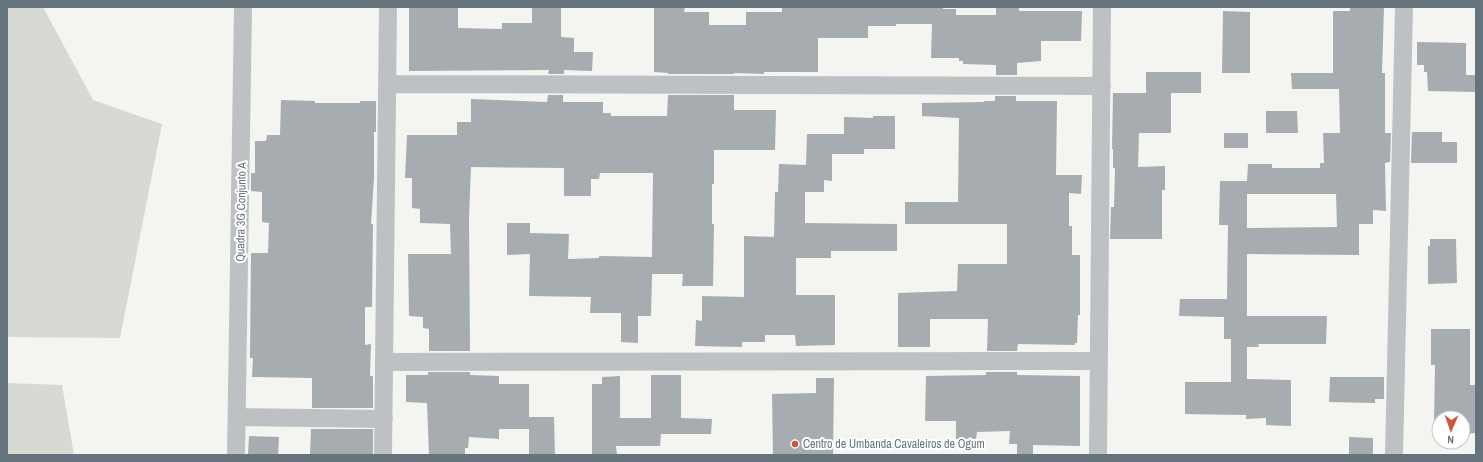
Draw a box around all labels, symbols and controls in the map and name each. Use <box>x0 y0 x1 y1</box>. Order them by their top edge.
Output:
street label: Quadra 3G Conjunto A <box>232 162 250 262</box>
north arrow <box>1431 410 1471 450</box>
text: N <box>1447 433 1454 447</box>
place label: Centro de Umbanda Cavaleiros de Ogum <box>803 436 985 452</box>
marker: Centro de Umbanda Cavaleiros de Ogum <box>790 439 800 449</box>

